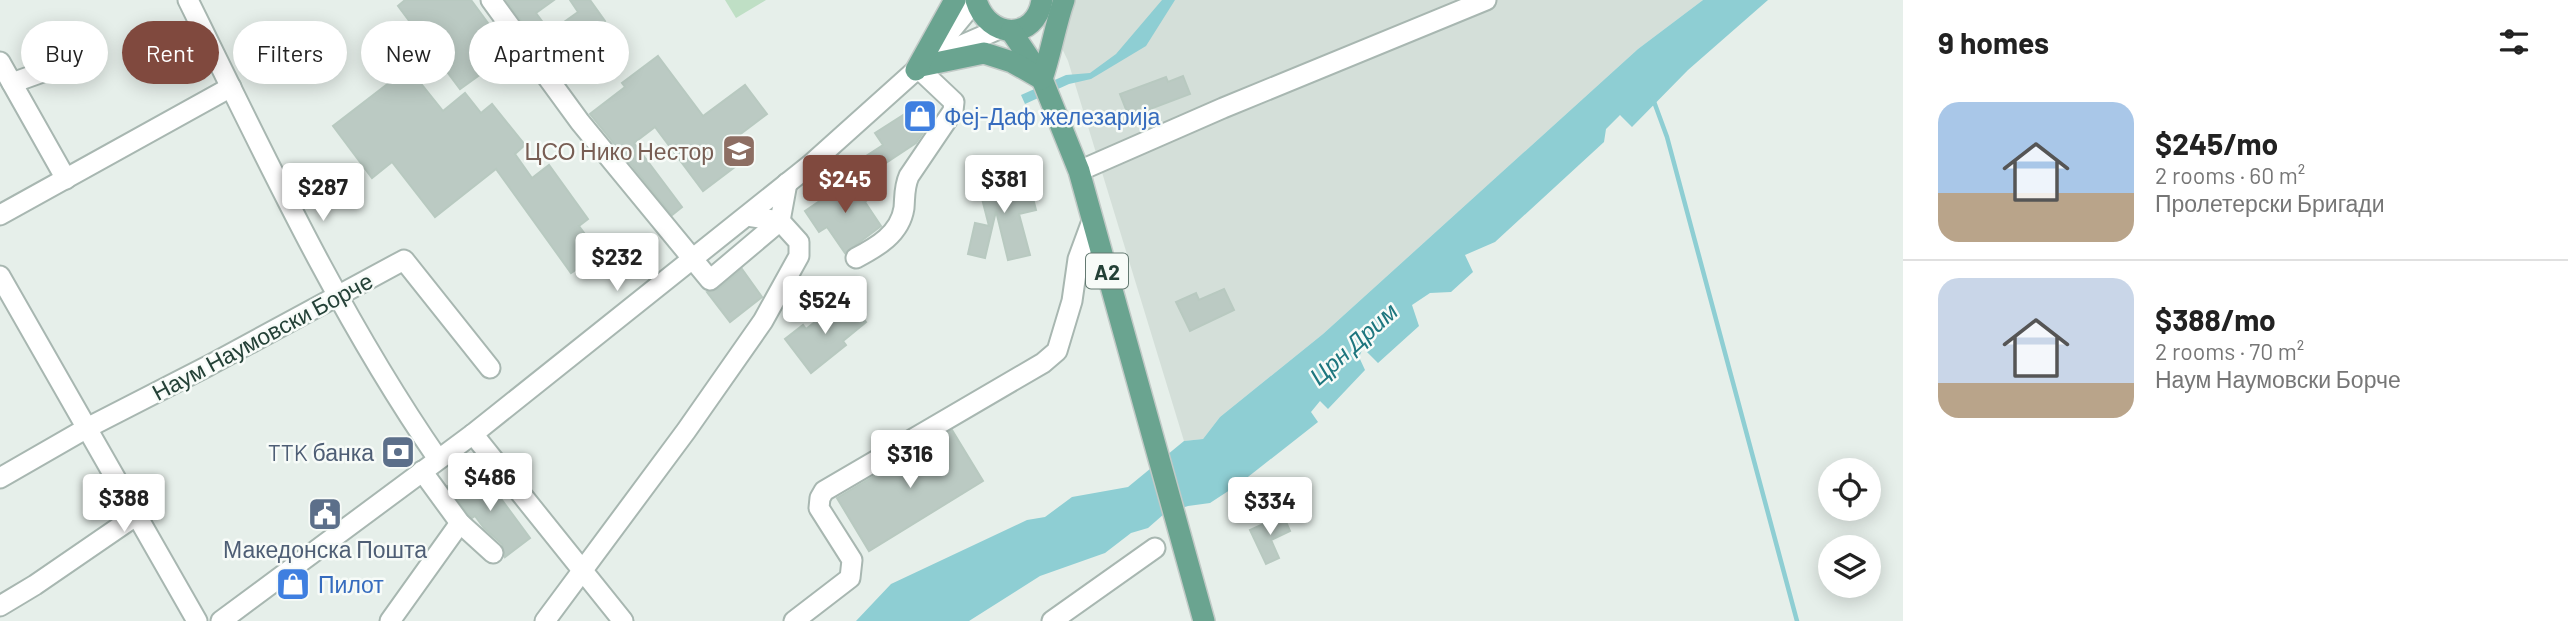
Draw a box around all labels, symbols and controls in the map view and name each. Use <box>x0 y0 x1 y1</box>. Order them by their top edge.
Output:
chip: Buy <box>21 21 108 84</box>
chip: Rent <box>122 21 219 84</box>
chip: Filters <box>233 21 347 84</box>
chip: New <box>361 21 455 84</box>
chip: Apartment <box>469 21 629 84</box>
icon: filters <box>2495 23 2533 61</box>
text: 9 homes <box>1938 24 2049 60</box>
shop icon: Феј-Даф железарија <box>901 97 939 135</box>
place label: Феј-Даф железарија <box>944 102 1161 130</box>
text: $245/mo <box>2155 125 2278 161</box>
icon: home <box>1994 130 2078 214</box>
school or university icon: ЦСО Нико Нестор <box>720 132 758 170</box>
place label: ЦСО Нико Нестор <box>524 137 714 165</box>
pin: $245 <box>804 156 886 215</box>
pin: $381 <box>963 156 1045 215</box>
text: 2 rooms · 60 m² <box>2155 161 2305 189</box>
pin: $287 <box>282 164 364 223</box>
text: $245 <box>819 164 871 192</box>
text: $381 <box>981 164 1027 192</box>
text: $287 <box>298 172 348 200</box>
text: Пролетерски Бригади <box>2155 189 2385 217</box>
pin: $232 <box>576 233 658 293</box>
text: $232 <box>591 242 643 270</box>
road number: A2 <box>1086 254 1128 288</box>
street label: Наум Наумовски Борче <box>147 266 377 406</box>
pin: $524 <box>784 276 866 336</box>
text: $524 <box>799 285 851 313</box>
water label: Црн Дрим <box>1303 296 1403 390</box>
text: $388/mo <box>2155 301 2276 337</box>
icon: home <box>1994 306 2078 390</box>
text: 2 rooms · 70 m² <box>2155 337 2304 365</box>
text: Наум Наумовски Борче <box>2155 365 2401 393</box>
pin: $316 <box>869 430 951 490</box>
bank icon: TTK банка <box>379 433 417 471</box>
place label: TTK банка <box>268 438 374 466</box>
text: $316 <box>887 439 933 467</box>
pin: $486 <box>449 454 531 513</box>
map controls <box>1818 458 1881 598</box>
button: locate <box>1818 458 1881 521</box>
text: $486 <box>464 462 516 490</box>
pin: $388 <box>83 475 165 534</box>
pin: $334 <box>1229 477 1311 537</box>
text: $388 <box>99 483 149 511</box>
text: $334 <box>1244 486 1296 514</box>
public building icon: Македонска Пошта <box>306 495 344 533</box>
place label: Македонска Пошта <box>223 535 427 563</box>
button: layers <box>1818 535 1881 598</box>
shop icon: Пилот <box>274 565 312 603</box>
place label: Пилот <box>318 570 384 598</box>

